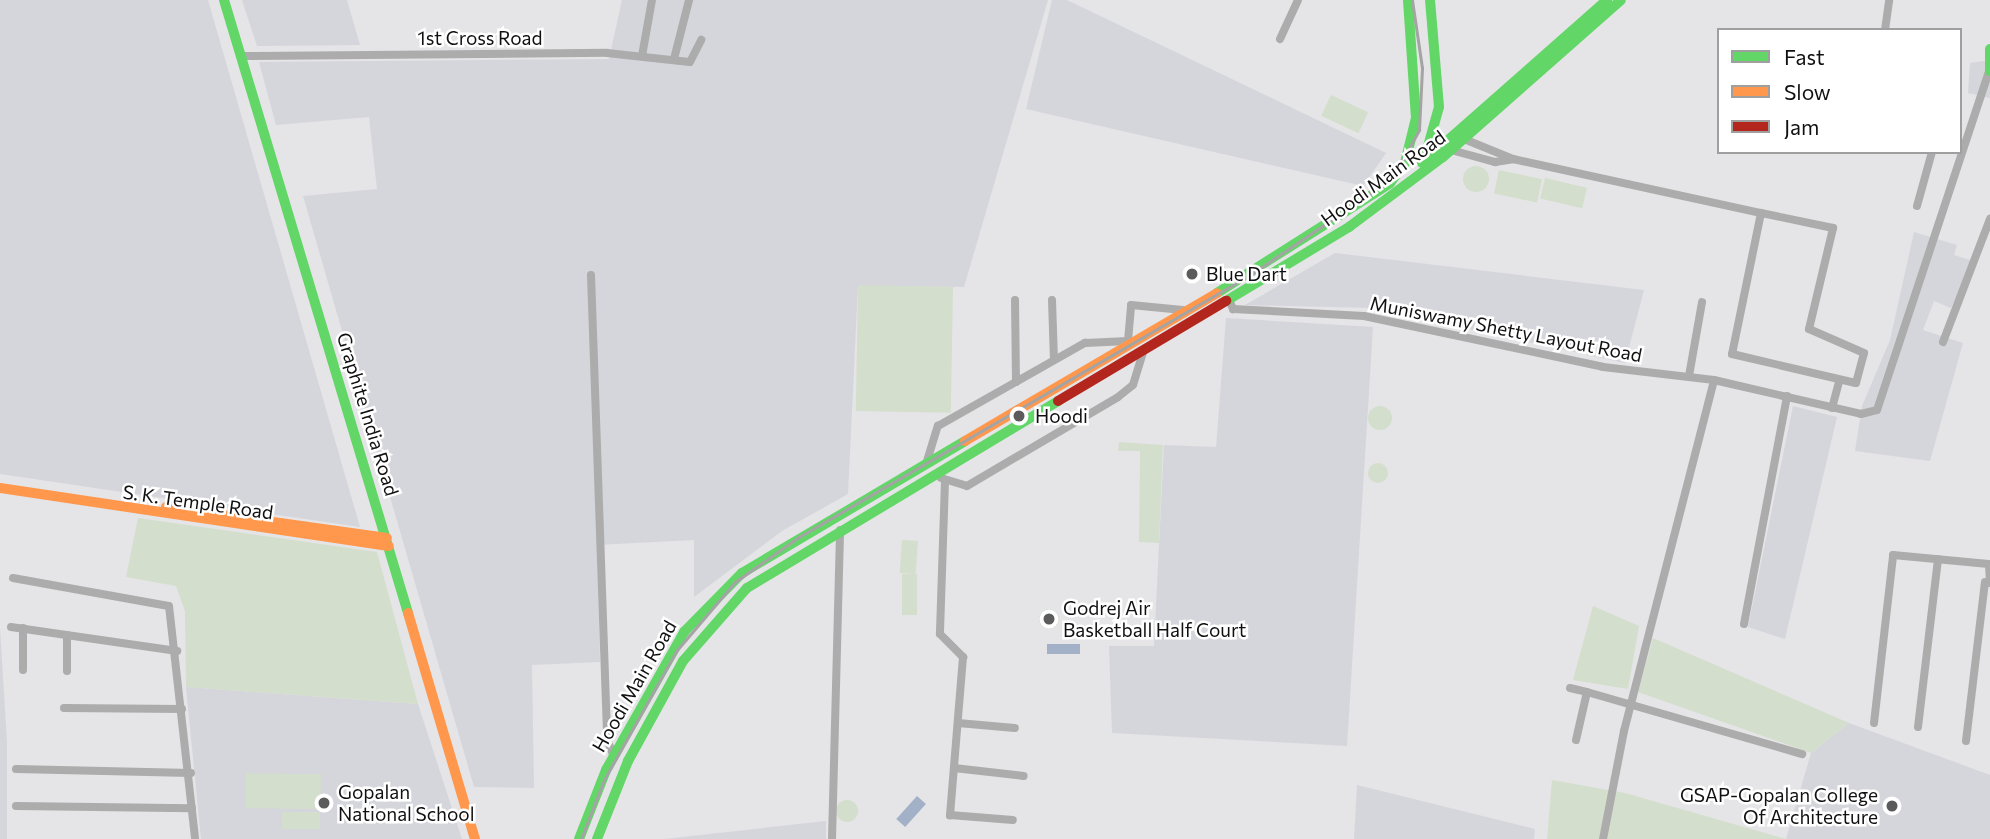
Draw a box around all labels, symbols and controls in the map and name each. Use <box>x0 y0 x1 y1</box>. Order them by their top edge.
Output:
street label: 1st Cross Road <box>418 27 542 49</box>
legend <box>1717 28 1962 154</box>
text: Fast <box>1784 44 1825 69</box>
text: Slow <box>1784 79 1831 104</box>
text: Jam <box>1784 114 1819 139</box>
street label: Hoodi Main Road <box>1316 125 1450 231</box>
place label: Blue Dart <box>1206 263 1287 285</box>
marker: Blue Dart <box>1184 266 1200 282</box>
street label: Muniswamy Shetty Layout Road <box>1368 291 1644 367</box>
street label: Graphite India Road <box>332 330 404 498</box>
place label: Hoodi <box>1035 405 1088 427</box>
marker: Hoodi <box>1009 406 1029 426</box>
street label: S. K. Temple Road <box>121 480 275 524</box>
place label: Godrej Air Basketball Half Court <box>1063 597 1246 641</box>
marker: Godrej Air Basketball Half Court <box>1041 611 1057 627</box>
street label: Hoodi Main Road <box>587 616 681 756</box>
place label: Gopalan National School <box>338 781 475 825</box>
place label: GSAP-Gopalan College Of Architecture <box>1680 784 1878 828</box>
marker: Gopalan National School <box>316 795 332 811</box>
marker: GSAP-Gopalan College Of Architecture <box>1884 798 1900 814</box>

